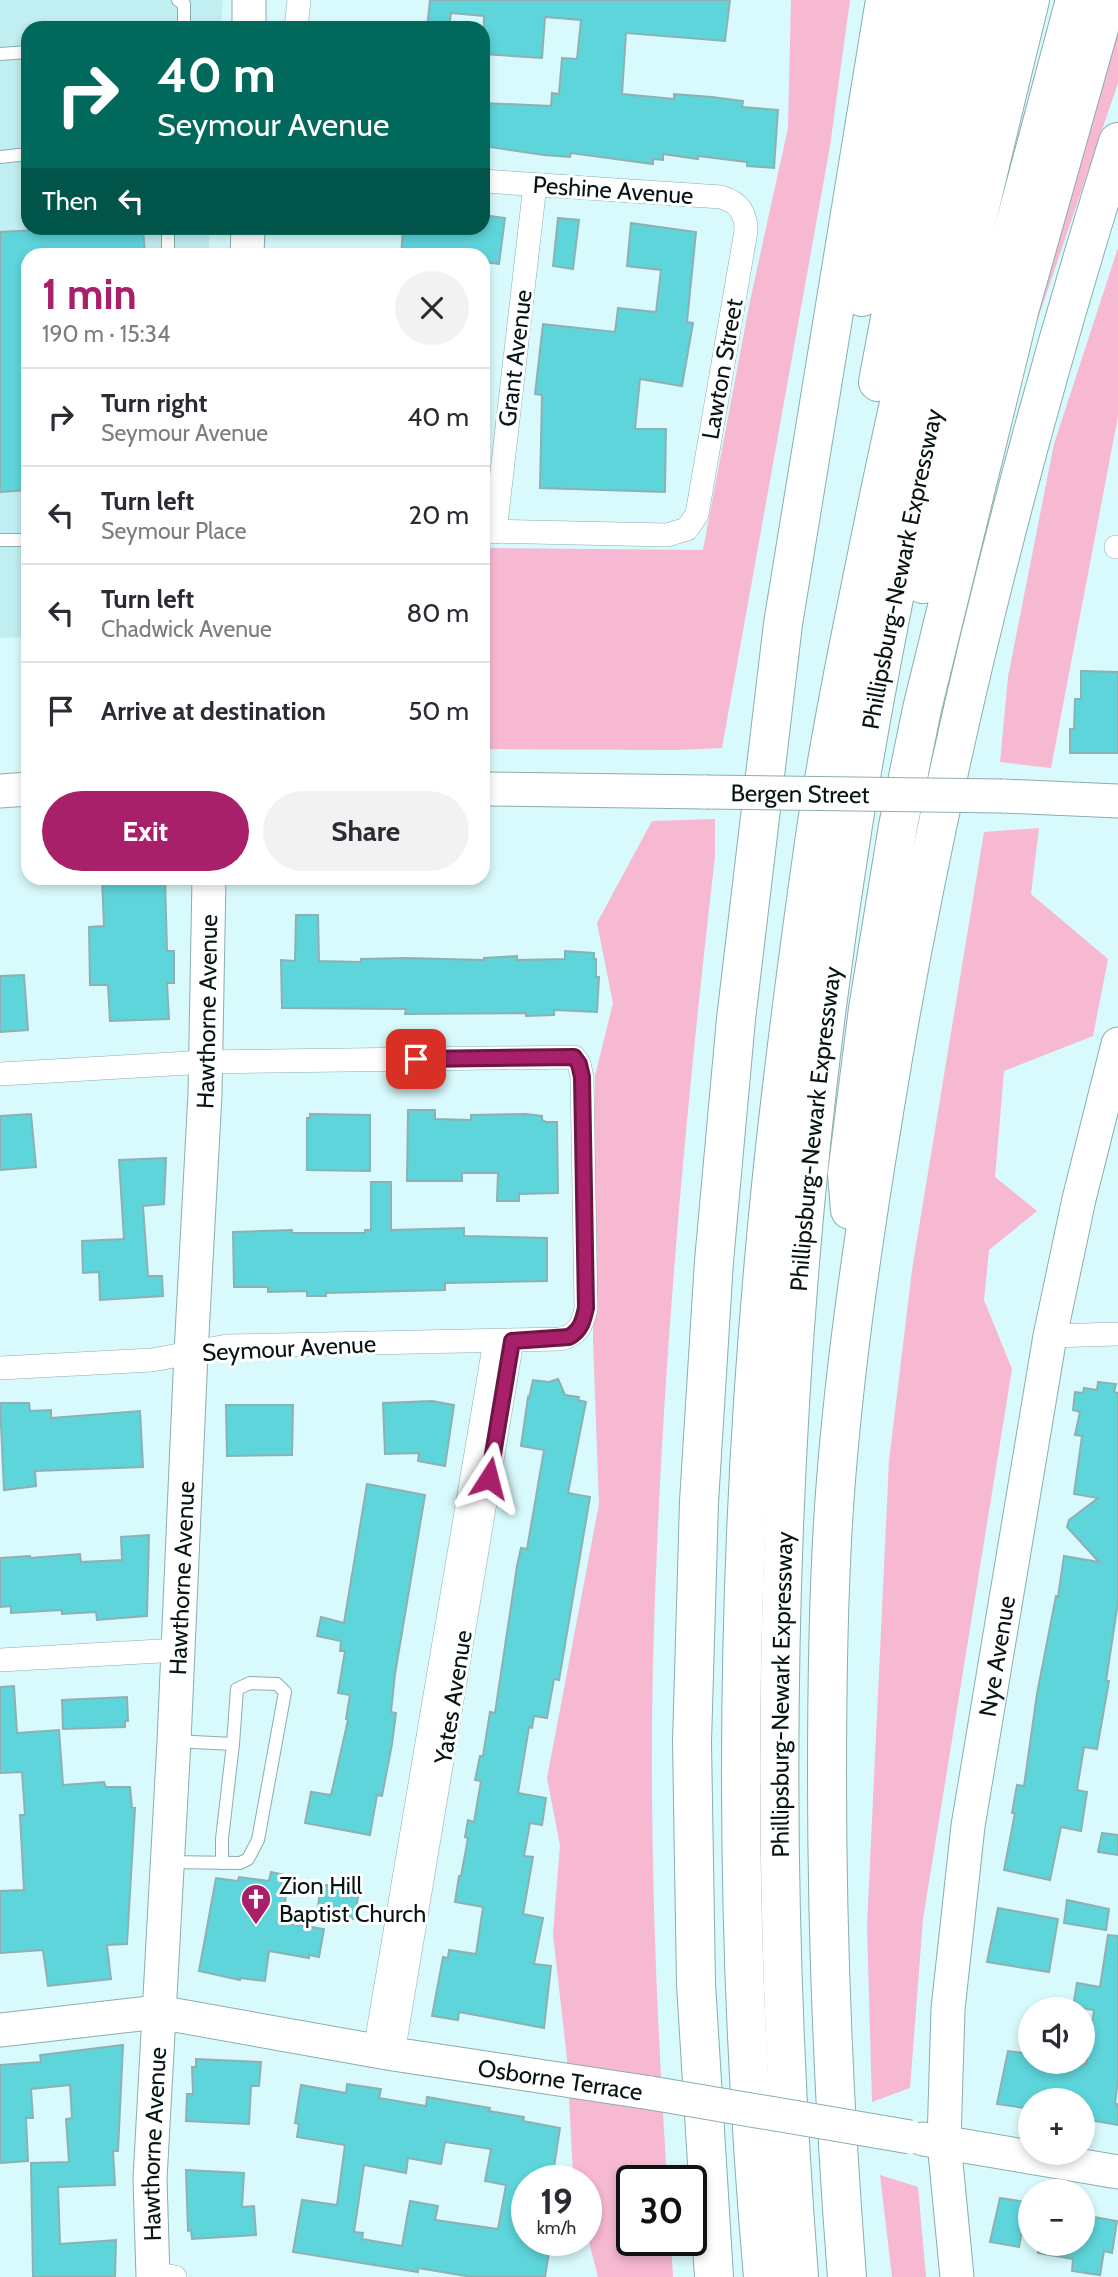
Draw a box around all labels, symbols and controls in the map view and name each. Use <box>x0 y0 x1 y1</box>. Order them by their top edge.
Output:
text: 40 m <box>157 45 276 104</box>
icon: right <box>42 49 133 140</box>
text: Seymour Avenue <box>157 105 389 144</box>
street label: Peshine Avenue <box>532 170 694 210</box>
icon: left <box>112 182 150 220</box>
text: Then <box>42 185 98 217</box>
text: 1 min <box>42 268 137 320</box>
button: close <box>395 271 469 345</box>
street label: Grant Avenue <box>492 288 538 428</box>
street label: Lawton Street <box>695 296 749 442</box>
text: 190 m · 15:34 <box>42 320 170 348</box>
text: Turn right <box>101 387 207 419</box>
icon: right <box>42 398 80 436</box>
text: 40 m <box>407 401 469 433</box>
street label: Phillipsburg-Newark Expressway <box>855 406 948 732</box>
text: Seymour Avenue <box>101 419 268 447</box>
text: Turn left <box>101 485 194 517</box>
icon: left <box>42 496 80 534</box>
text: 20 m <box>409 499 469 531</box>
text: Seymour Place <box>101 517 247 545</box>
text: Turn left <box>101 583 194 615</box>
icon: left <box>42 594 80 632</box>
text: 80 m <box>406 597 469 629</box>
text: Chadwick Avenue <box>101 615 272 643</box>
icon: arrive <box>42 692 80 730</box>
text: Arrive at destination <box>101 695 326 727</box>
text: 50 m <box>408 695 469 727</box>
street label: Bergen Street <box>730 778 870 809</box>
button: Exit <box>42 791 249 871</box>
button: Share <box>263 791 469 871</box>
street label: Hawthorne Avenue <box>190 914 223 1109</box>
street label: Phillipsburg-Newark Expressway <box>783 965 846 1292</box>
pin <box>386 1029 446 1089</box>
icon: arrive <box>397 1040 435 1078</box>
street label: Seymour Avenue <box>201 1329 377 1367</box>
position arrow <box>452 1441 526 1515</box>
street label: Hawthorne Avenue <box>162 1480 200 1676</box>
street label: Phillipsburg-Newark Expressway <box>765 1531 798 1858</box>
street label: Nye Avenue <box>972 1593 1021 1719</box>
street label: Yates Avenue <box>428 1628 478 1767</box>
place label: Zion Hill Baptist Church <box>279 1871 426 1928</box>
church icon: Zion Hill Baptist Church <box>239 1882 273 1926</box>
map controls <box>1018 1997 1095 2256</box>
button: sound <box>1018 1997 1095 2074</box>
street label: Hawthorne Avenue <box>135 2046 172 2242</box>
street label: Osborne Terrace <box>476 2053 645 2106</box>
button: + <box>1018 2088 1095 2165</box>
speed limit sign: 30 <box>616 2165 707 2256</box>
button: − <box>1018 2179 1095 2256</box>
text: 19 <box>540 2180 573 2223</box>
text: km/h <box>537 2217 576 2239</box>

